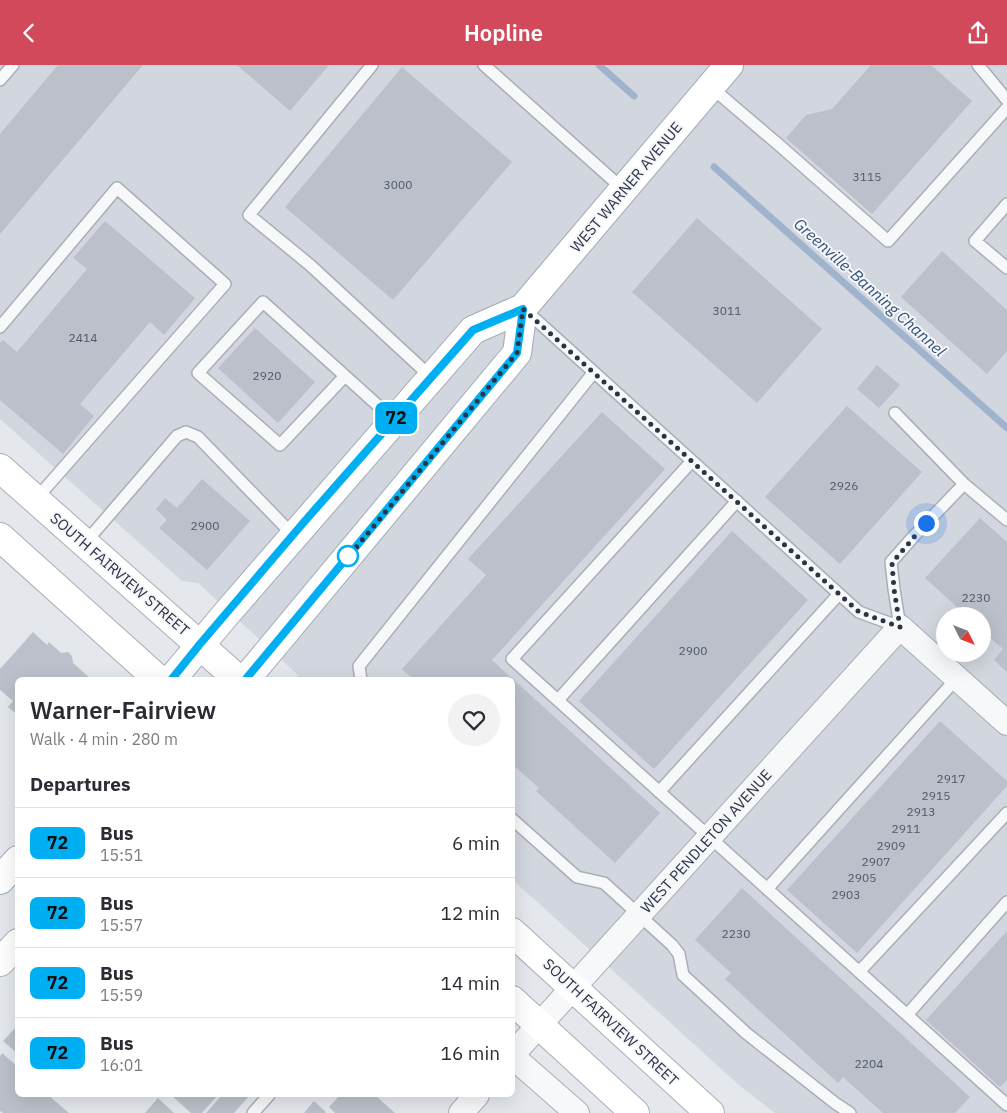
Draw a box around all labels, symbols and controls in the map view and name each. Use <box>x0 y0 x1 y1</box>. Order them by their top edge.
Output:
text: Hopline <box>464 18 543 47</box>
icon: back <box>15 19 43 47</box>
icon: share <box>964 19 992 47</box>
street label: WEST WARNER AVENUE <box>566 118 686 256</box>
house number: 3115 <box>853 169 881 184</box>
house number: 3000 <box>384 177 412 192</box>
water label: Greenville-Banning Channel <box>790 214 951 361</box>
house number: 3011 <box>713 303 741 318</box>
house number: 2414 <box>69 330 97 345</box>
house number: 2920 <box>253 368 281 383</box>
line badge: 72 <box>374 402 418 434</box>
text: 72 <box>385 406 407 429</box>
house number: 2926 <box>830 478 858 493</box>
street label: SOUTH FAIRVIEW STREET <box>46 508 194 640</box>
your location <box>914 511 939 536</box>
house number: 2900 <box>191 518 219 533</box>
unlabelled marker <box>337 545 359 567</box>
house number: 2230 <box>962 590 990 605</box>
north arrow <box>936 607 991 663</box>
map controls <box>936 607 991 662</box>
house number: 2900 <box>679 643 707 658</box>
text: Warner-Fairview <box>30 694 216 726</box>
button: heart <box>448 694 500 746</box>
text: Walk · 4 min · 280 m <box>30 729 178 749</box>
street label: WEST PENDLETON AVENUE <box>636 765 776 917</box>
house number: 2917 <box>937 771 965 786</box>
text: Departures <box>30 772 130 796</box>
house number: 2915 <box>922 788 950 803</box>
house number: 2913 <box>907 804 935 819</box>
text: Bus <box>100 821 134 845</box>
house number: 2911 <box>892 821 920 836</box>
text: 72 <box>47 831 68 854</box>
text: 6 min <box>452 831 500 855</box>
house number: 2909 <box>877 838 905 853</box>
text: 15:51 <box>100 845 143 865</box>
house number: 2907 <box>862 854 890 869</box>
house number: 2905 <box>848 870 876 885</box>
house number: 2903 <box>832 887 860 902</box>
text: Bus <box>100 891 134 915</box>
text: 72 <box>47 901 68 924</box>
text: 12 min <box>441 901 500 925</box>
text: 15:57 <box>100 915 143 935</box>
house number: 2230 <box>722 926 750 941</box>
street label: SOUTH FAIRVIEW STREET <box>539 954 683 1090</box>
text: Bus <box>100 961 134 985</box>
text: 72 <box>47 971 68 994</box>
text: 14 min <box>441 971 500 995</box>
text: 15:59 <box>100 985 143 1005</box>
text: Bus <box>100 1031 134 1055</box>
text: 72 <box>47 1041 68 1064</box>
text: 16 min <box>441 1041 500 1065</box>
text: 16:01 <box>100 1055 143 1075</box>
house number: 2204 <box>855 1056 883 1071</box>

